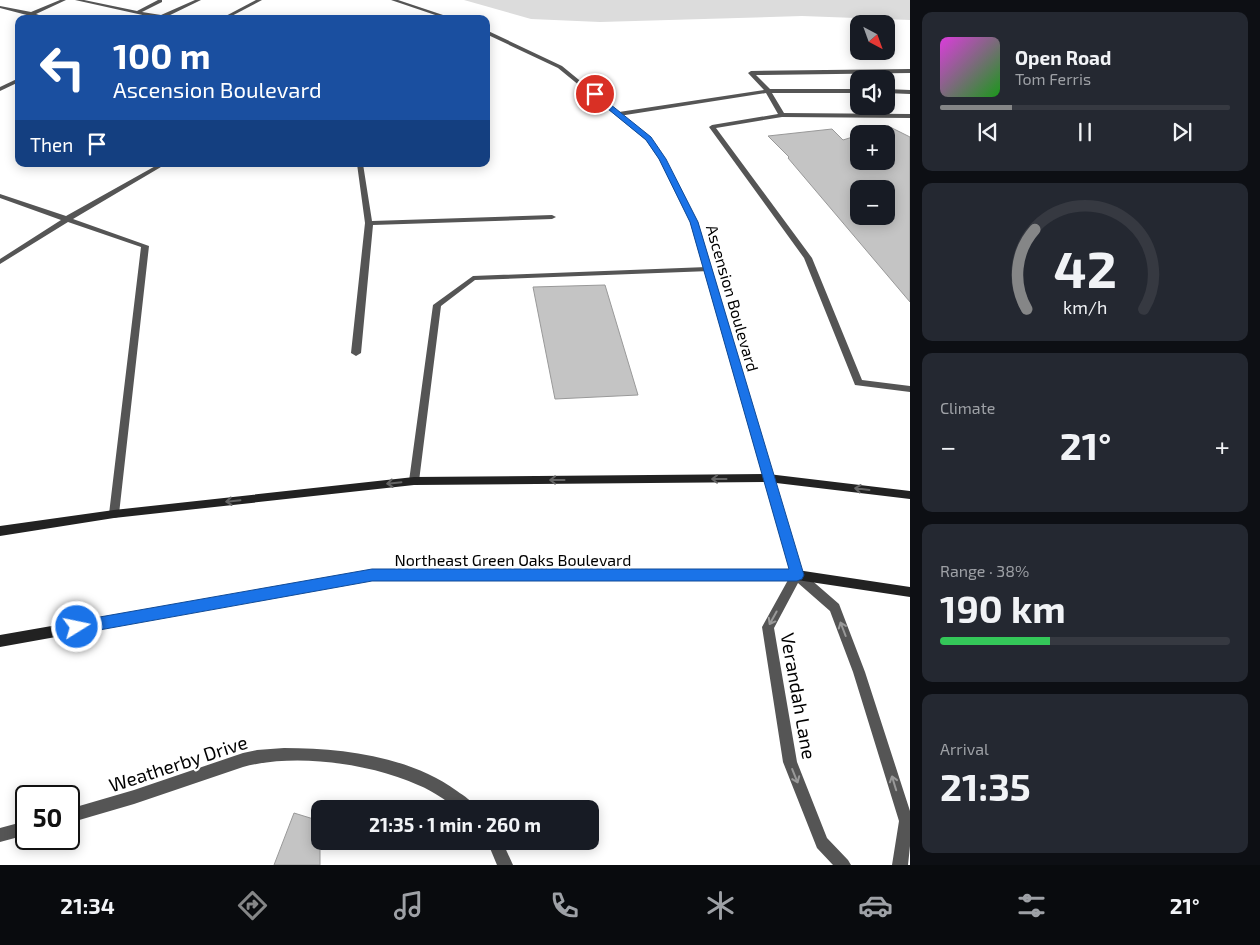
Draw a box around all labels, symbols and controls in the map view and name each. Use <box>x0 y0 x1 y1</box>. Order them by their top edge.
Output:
north arrow <box>850 15 895 60</box>
map controls <box>850 15 895 225</box>
text: 100 m <box>113 34 211 76</box>
icon: left <box>30 35 95 100</box>
text: Open Road <box>1015 46 1111 69</box>
text: Tom Ferris <box>1015 69 1091 88</box>
button: sound <box>850 70 895 115</box>
pin <box>574 73 616 115</box>
text: Ascension Boulevard <box>113 76 322 102</box>
icon: arrive <box>581 80 609 108</box>
icon: previous <box>974 118 1002 146</box>
icon: pause <box>1071 118 1099 146</box>
icon: next <box>1168 118 1196 146</box>
button: + <box>850 125 895 170</box>
icon: arrive <box>83 130 111 158</box>
text: Then <box>30 133 73 156</box>
button: − <box>850 180 895 225</box>
street label: Ascension Boulevard <box>703 222 763 374</box>
text: 42 <box>1053 236 1117 298</box>
text: km/h <box>1063 296 1107 318</box>
text: Climate <box>940 398 995 417</box>
text: 21° <box>1060 422 1111 468</box>
text: − <box>940 429 956 463</box>
text: + <box>1215 429 1230 463</box>
one-way arrow <box>712 474 728 483</box>
one-way arrow <box>549 475 566 485</box>
one-way arrow <box>387 478 403 488</box>
one-way arrow <box>854 484 870 494</box>
one-way arrow <box>225 496 241 506</box>
street label: Northeast Green Oaks Boulevard <box>395 550 632 569</box>
text: Range · 38% <box>940 561 1029 580</box>
text: 190 km <box>940 585 1066 631</box>
position arrow <box>50 600 102 652</box>
one-way arrow <box>768 610 778 624</box>
one-way arrow <box>838 622 847 637</box>
street label: Verandah Lane <box>777 631 821 761</box>
street label: Weatherby Drive <box>106 730 250 796</box>
text: Arrival <box>940 739 989 758</box>
text: 21:35 <box>940 763 1031 809</box>
one-way arrow <box>791 768 800 783</box>
one-way arrow <box>889 776 899 792</box>
speed limit sign: 50 <box>15 785 80 850</box>
text: 21:35 · 1 min · 260 m <box>369 813 541 836</box>
icon: directions <box>235 888 270 923</box>
icon: music <box>391 888 426 923</box>
icon: phone <box>547 888 582 923</box>
icon: climate <box>703 888 738 923</box>
icon: car <box>858 888 893 923</box>
icon: filters <box>1014 888 1049 923</box>
text: 21:34 <box>60 892 115 918</box>
text: 21° <box>1170 892 1200 918</box>

